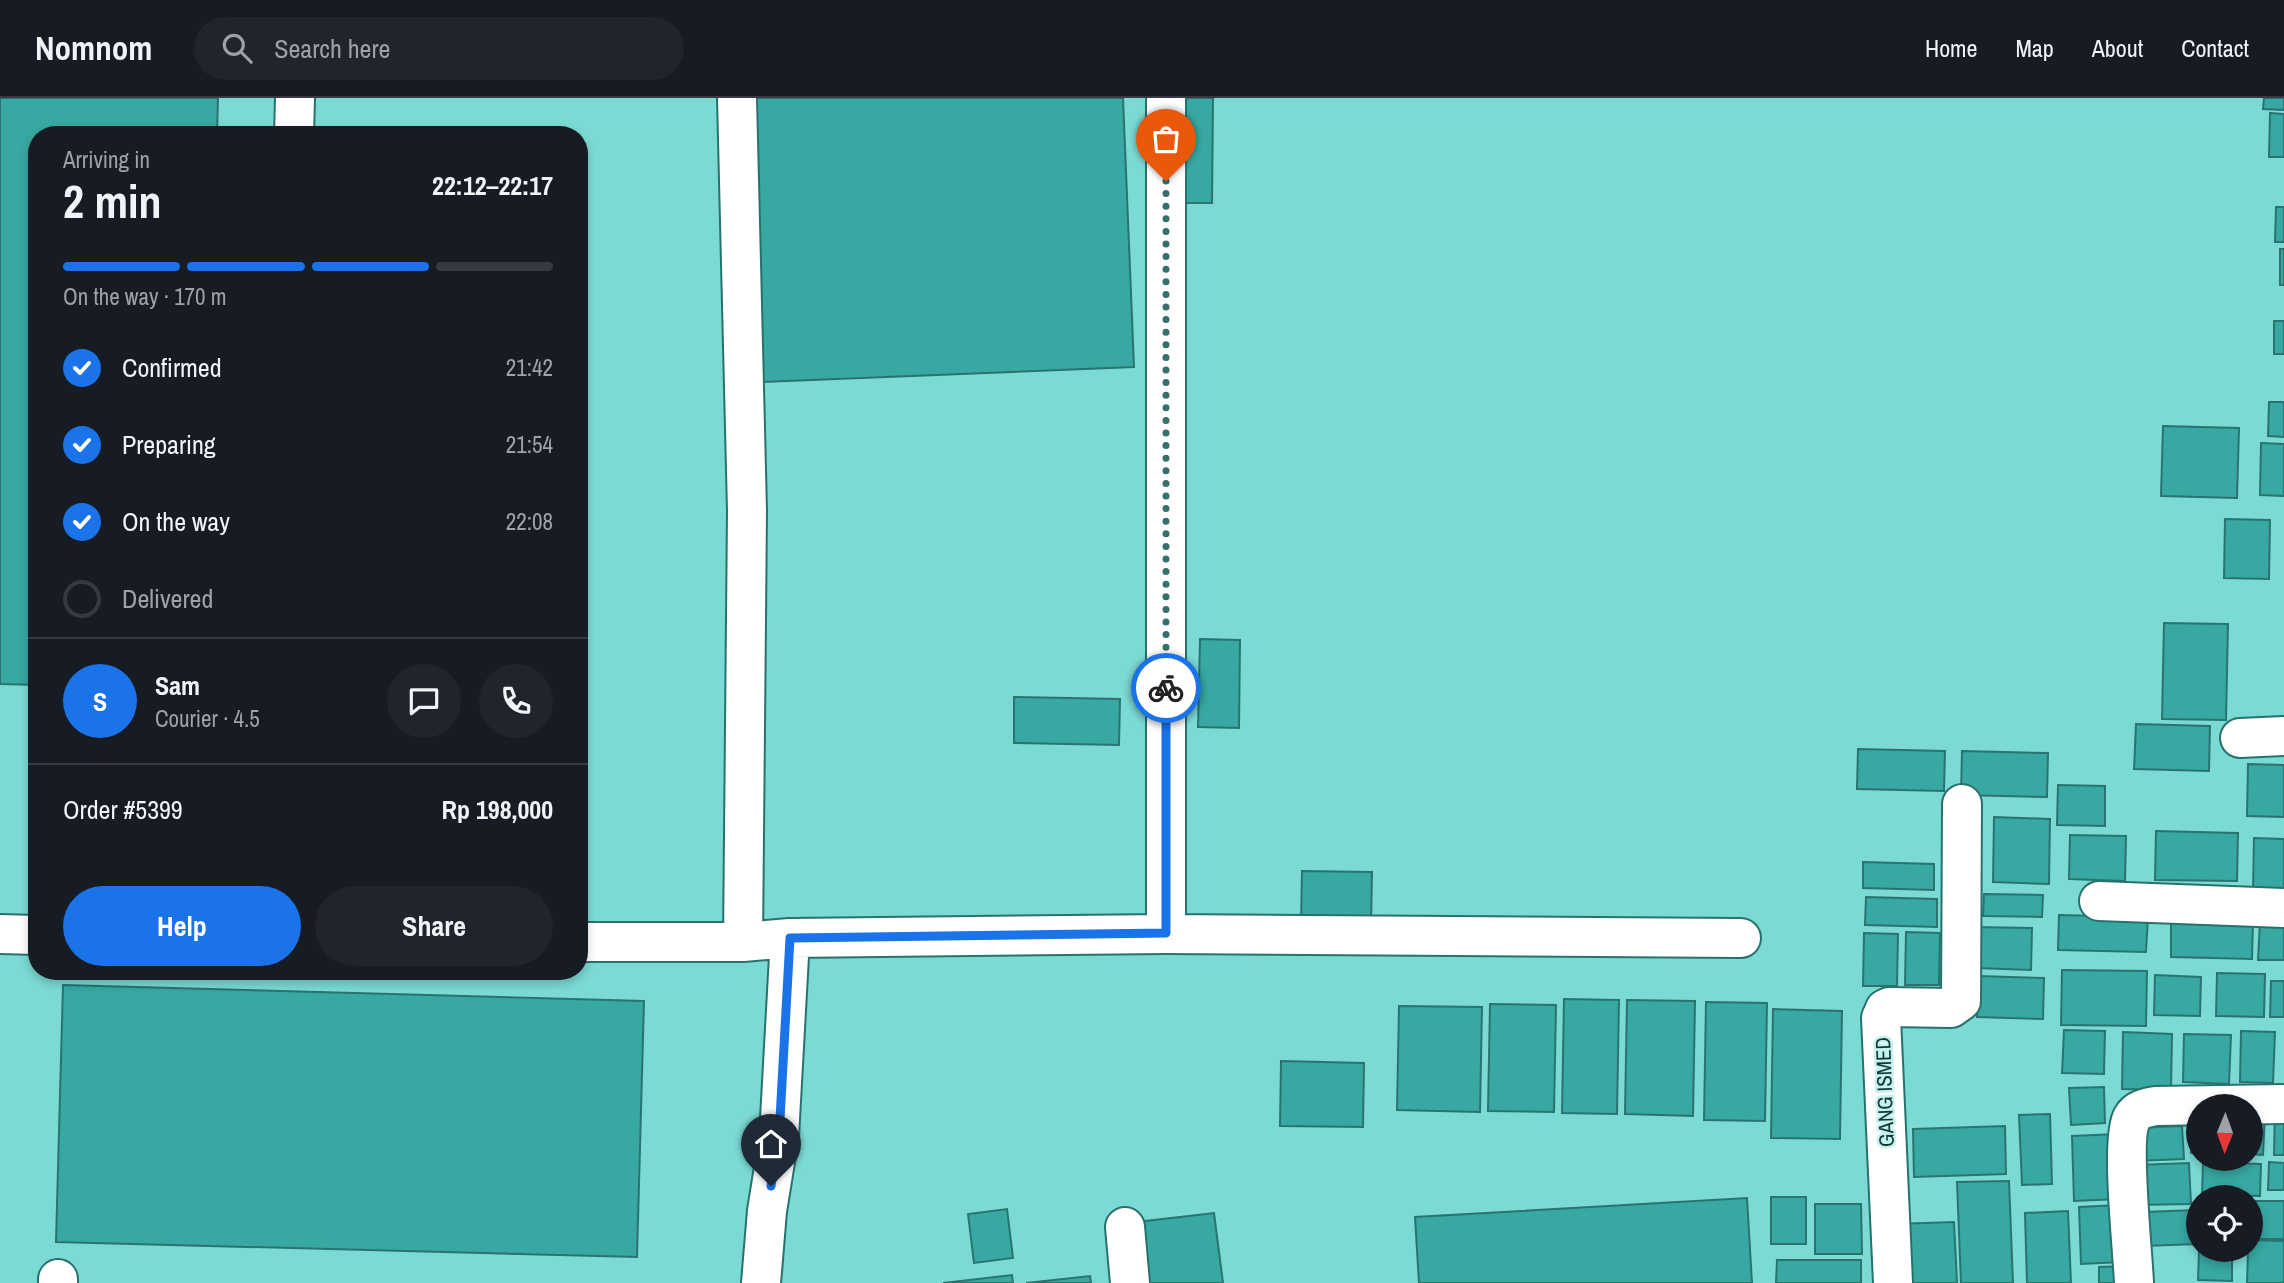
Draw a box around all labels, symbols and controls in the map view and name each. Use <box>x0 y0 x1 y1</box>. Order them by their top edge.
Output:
search box <box>194 17 684 80</box>
text: Nomnom <box>35 26 152 70</box>
icon: search <box>218 29 256 67</box>
text: Search here <box>274 31 390 66</box>
text: Home <box>1925 32 1977 64</box>
text: Map <box>2015 32 2054 64</box>
text: About <box>2092 32 2143 64</box>
text: Contact <box>2181 32 2249 64</box>
pin <box>1136 109 1196 181</box>
icon: bag <box>1147 120 1185 158</box>
text: Arriving in <box>63 144 150 175</box>
text: 22:12–22:17 <box>432 168 553 203</box>
text: 2 min <box>63 170 162 232</box>
text: On the way · 170 m <box>63 281 227 312</box>
icon: check <box>63 349 101 387</box>
text: Confirmed <box>122 350 222 385</box>
text: 21:42 <box>506 352 553 383</box>
icon: check <box>63 426 101 464</box>
text: Preparing <box>122 427 216 462</box>
text: 21:54 <box>506 429 553 460</box>
icon: check <box>63 503 101 541</box>
text: On the way <box>122 504 230 539</box>
text: 22:08 <box>506 506 553 537</box>
text: Delivered <box>122 581 213 616</box>
courier <box>1131 653 1201 723</box>
button: chat <box>387 664 461 738</box>
button: phone <box>479 664 553 738</box>
text: Sam <box>155 668 200 703</box>
icon: bike <box>1147 669 1185 707</box>
text: S <box>93 684 107 719</box>
text: Courier · 4.5 <box>155 703 260 734</box>
text: Order #5399 <box>63 792 183 827</box>
text: Rp 198,000 <box>442 792 553 827</box>
button: Help <box>63 886 301 966</box>
button: Share <box>315 886 553 966</box>
street label: GANG ISMED <box>1868 1037 1901 1148</box>
north arrow <box>2186 1094 2263 1171</box>
map controls <box>2186 1094 2263 1262</box>
pin <box>741 1114 801 1186</box>
icon: home <box>752 1125 790 1163</box>
button: locate <box>2186 1185 2263 1262</box>

